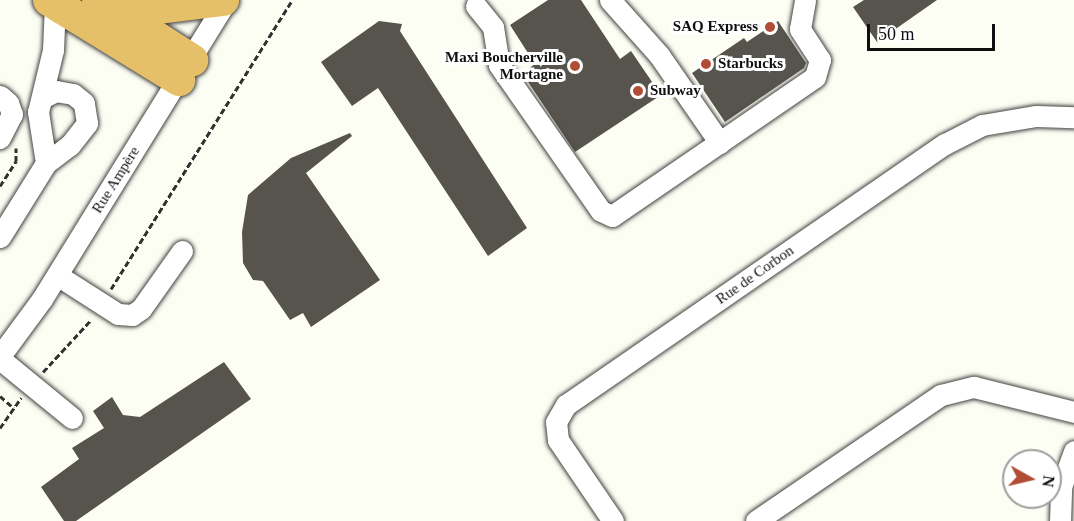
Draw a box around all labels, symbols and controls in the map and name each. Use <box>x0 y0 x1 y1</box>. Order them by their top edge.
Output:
scale bar <box>870 12 998 50</box>
place label: SAQ Express <box>673 18 758 36</box>
marker: SAQ Express <box>763 20 777 34</box>
text: 50 m <box>878 24 915 44</box>
place label: Maxi Boucherville Mortagne <box>445 48 563 83</box>
place label: Starbucks <box>718 55 783 73</box>
marker: Starbucks <box>699 57 713 71</box>
marker: Maxi Boucherville Mortagne <box>568 59 582 73</box>
place label: Subway <box>650 82 701 100</box>
marker: Subway <box>631 84 645 98</box>
street label: Rue Ampère <box>88 143 144 217</box>
street label: Rue de Corbon <box>713 242 797 308</box>
north arrow <box>1002 449 1062 509</box>
text: N <box>1039 474 1058 488</box>

